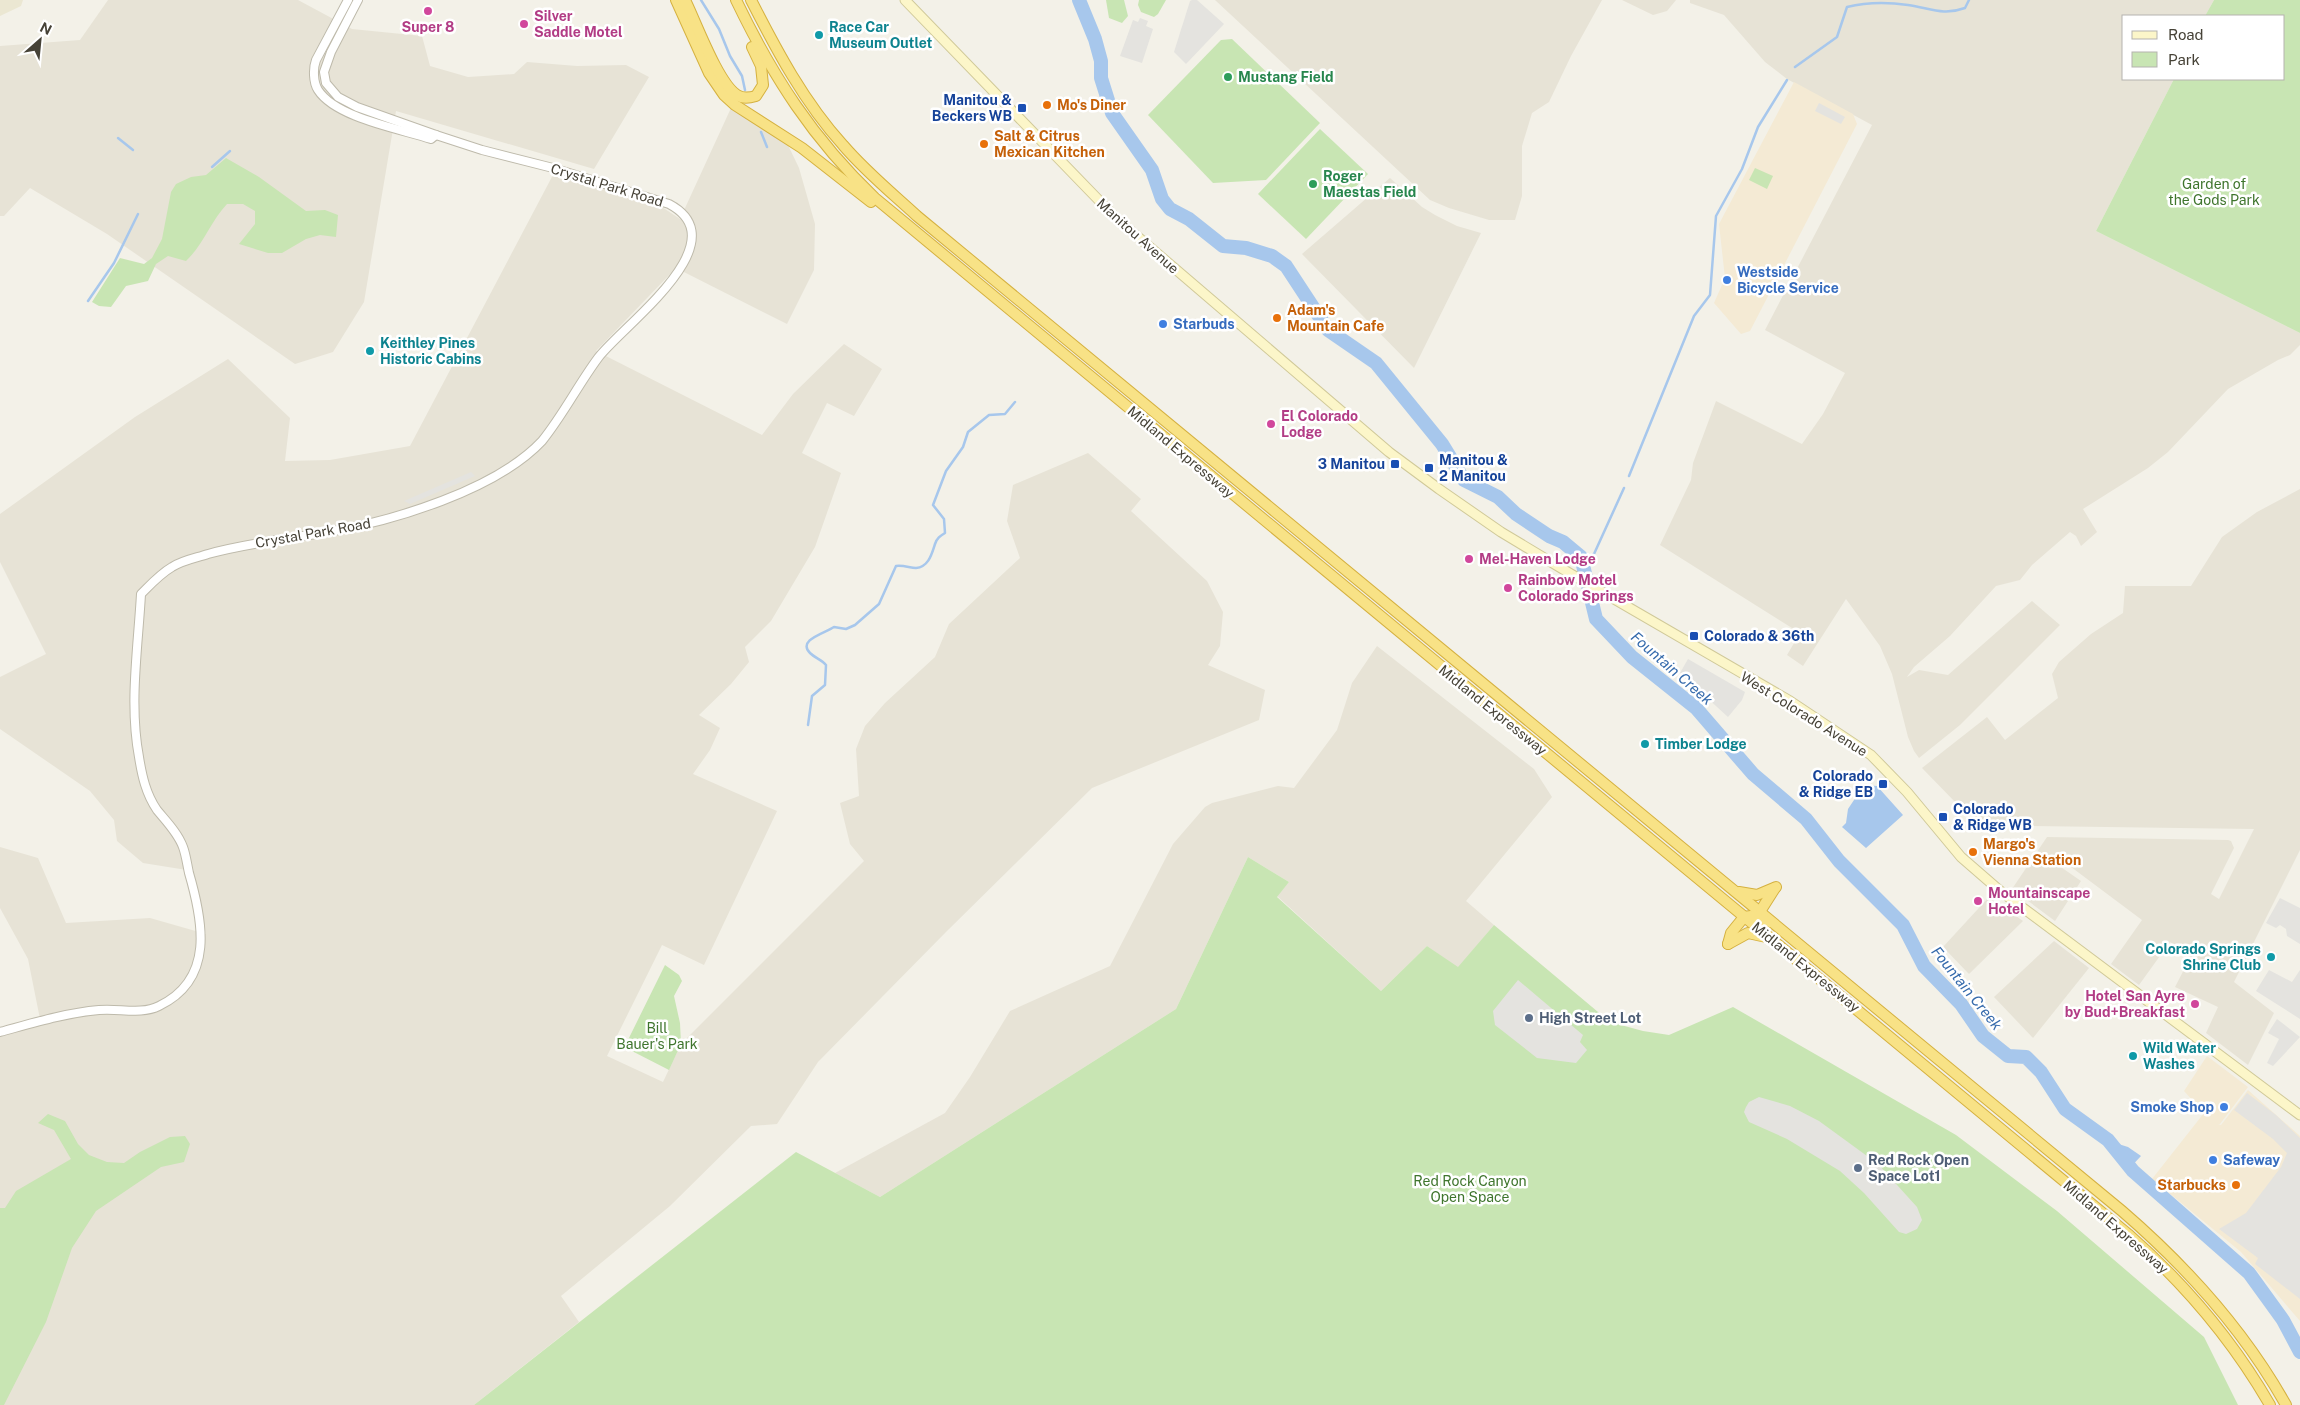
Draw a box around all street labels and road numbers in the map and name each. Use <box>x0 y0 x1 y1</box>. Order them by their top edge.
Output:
street label: Crystal Park Road <box>549 160 665 210</box>
street label: Manitou Avenue <box>1094 195 1182 277</box>
street label: Midland Expressway <box>1125 403 1238 502</box>
street label: Crystal Park Road <box>254 515 372 551</box>
street label: Midland Expressway <box>1436 662 1550 759</box>
street label: West Colorado Avenue <box>1738 668 1870 760</box>
street label: Midland Expressway <box>1749 919 1863 1016</box>
street label: Midland Expressway <box>2060 1177 2172 1277</box>

